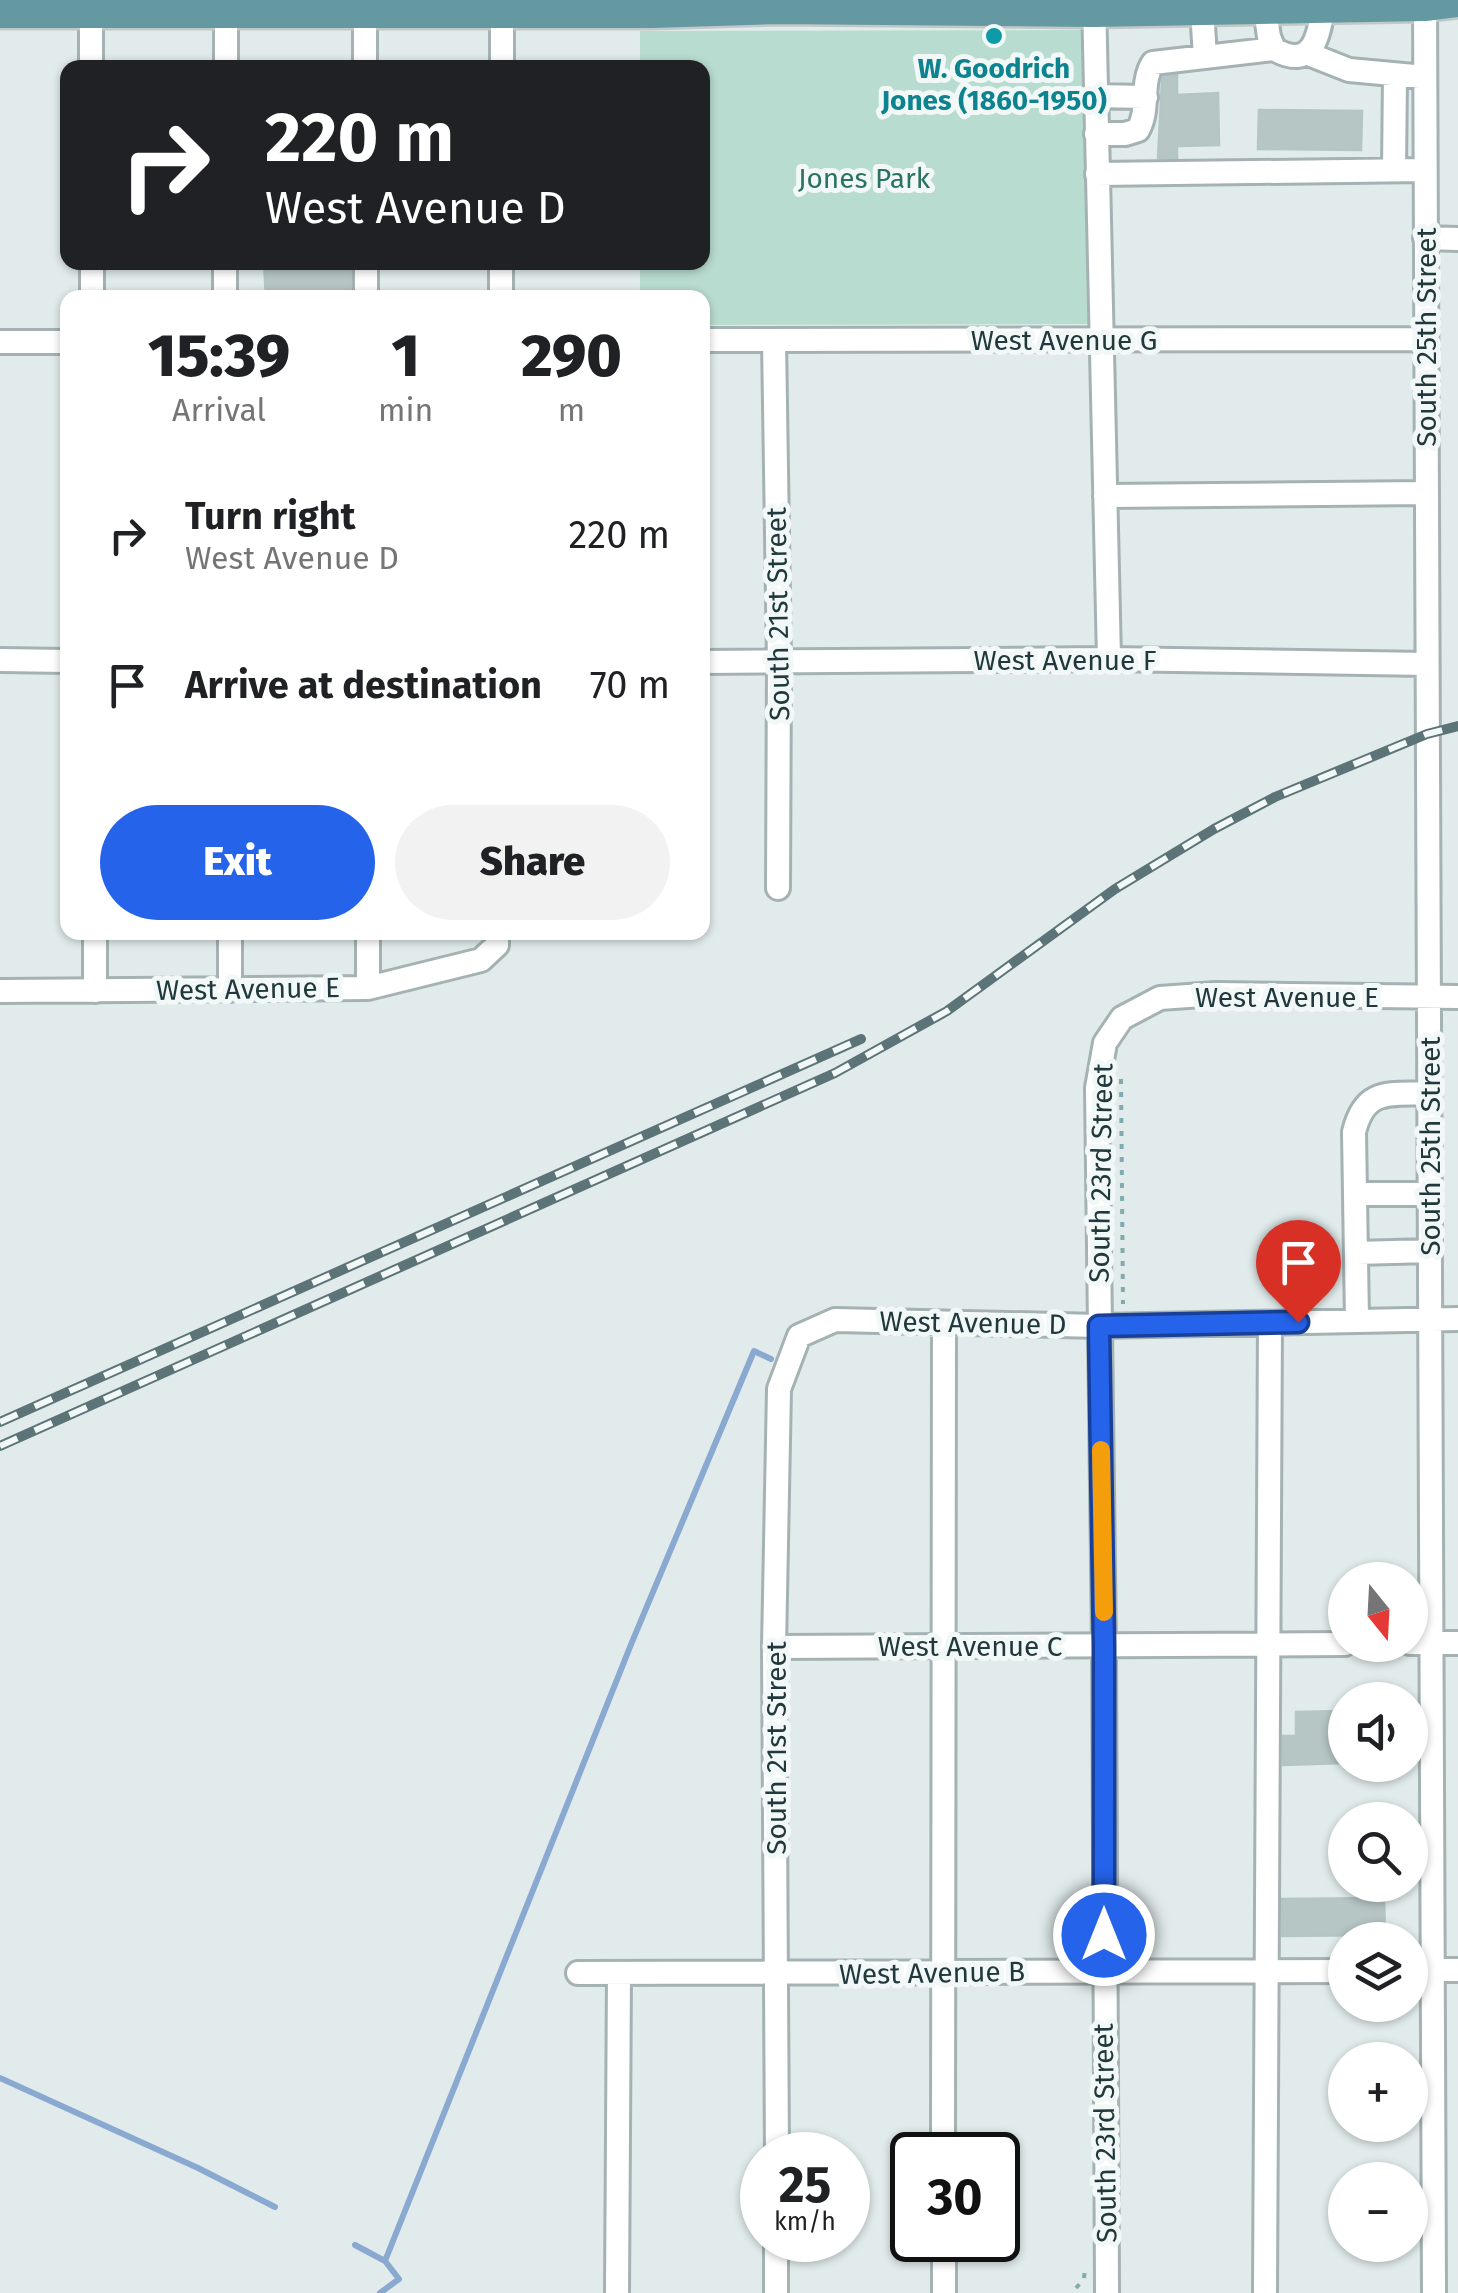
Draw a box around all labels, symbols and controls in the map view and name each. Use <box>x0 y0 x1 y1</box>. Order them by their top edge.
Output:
marker: W. Goodrich Jones (1860-1950) <box>983 25 1005 47</box>
place label: W. Goodrich Jones (1860-1950) <box>880 52 1107 117</box>
text: 220 m <box>265 96 454 180</box>
icon: right <box>100 100 230 230</box>
park label: Jones Park <box>798 162 931 195</box>
text: West Avenue D <box>265 181 566 235</box>
street label: South 25th Street <box>1410 226 1443 447</box>
text: 15:39 <box>148 320 290 392</box>
text: 1 <box>391 320 420 392</box>
text: 290 <box>521 320 622 392</box>
street label: West Avenue G <box>971 324 1157 357</box>
text: Arrival <box>172 391 266 429</box>
text: min <box>378 391 433 429</box>
text: m <box>558 391 585 429</box>
text: Turn right <box>185 493 355 539</box>
street label: South 21st Street <box>760 506 796 721</box>
icon: right <box>100 508 155 563</box>
text: 220 m <box>569 512 670 558</box>
text: West Avenue D <box>185 539 399 577</box>
street label: West Avenue F <box>974 644 1157 677</box>
icon: arrive <box>100 658 155 713</box>
text: Arrive at destination <box>185 662 542 708</box>
text: 70 m <box>590 662 670 708</box>
button: Exit <box>100 805 375 920</box>
button: Share <box>395 805 670 920</box>
street label: West Avenue E <box>156 971 340 1007</box>
street label: West Avenue E <box>1195 981 1379 1014</box>
street label: South 25th Street <box>1414 1035 1447 1256</box>
street label: South 23rd Street <box>1083 1062 1119 1283</box>
pin <box>1256 1220 1341 1323</box>
icon: arrive <box>1271 1235 1326 1290</box>
street label: West Avenue D <box>879 1305 1067 1341</box>
north arrow <box>1328 1562 1428 1662</box>
map controls <box>1328 1562 1428 2262</box>
street label: West Avenue C <box>878 1630 1063 1663</box>
street label: South 21st Street <box>760 1640 793 1855</box>
button: sound <box>1328 1682 1428 1782</box>
button: search <box>1328 1802 1428 1902</box>
position arrow <box>1052 1883 1156 1987</box>
button: layers <box>1328 1922 1428 2022</box>
street label: West Avenue B <box>839 1955 1025 1991</box>
street label: South 23rd Street <box>1087 2022 1123 2243</box>
button: + <box>1328 2042 1428 2142</box>
speed limit sign: 30 <box>890 2132 1020 2262</box>
text: 25 <box>779 2155 831 2215</box>
button: − <box>1328 2162 1428 2262</box>
text: km/h <box>774 2207 836 2237</box>

